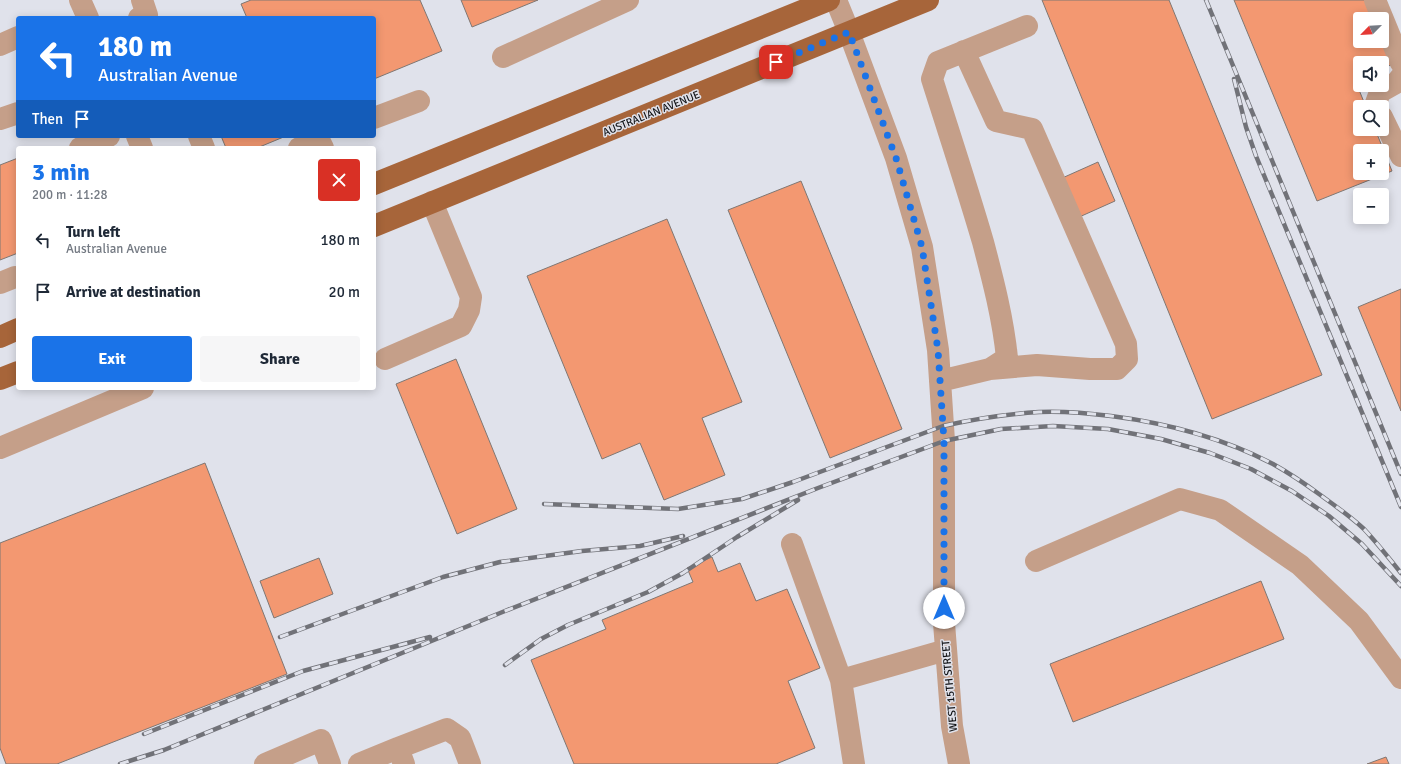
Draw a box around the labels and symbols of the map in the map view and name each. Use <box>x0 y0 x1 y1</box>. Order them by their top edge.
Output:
north arrow <box>1353 12 1389 48</box>
pin <box>759 45 793 79</box>
street label: AUSTRALIAN AVENUE <box>601 88 702 139</box>
position arrow <box>923 587 965 629</box>
street label: WEST 15TH STREET <box>939 639 960 732</box>

